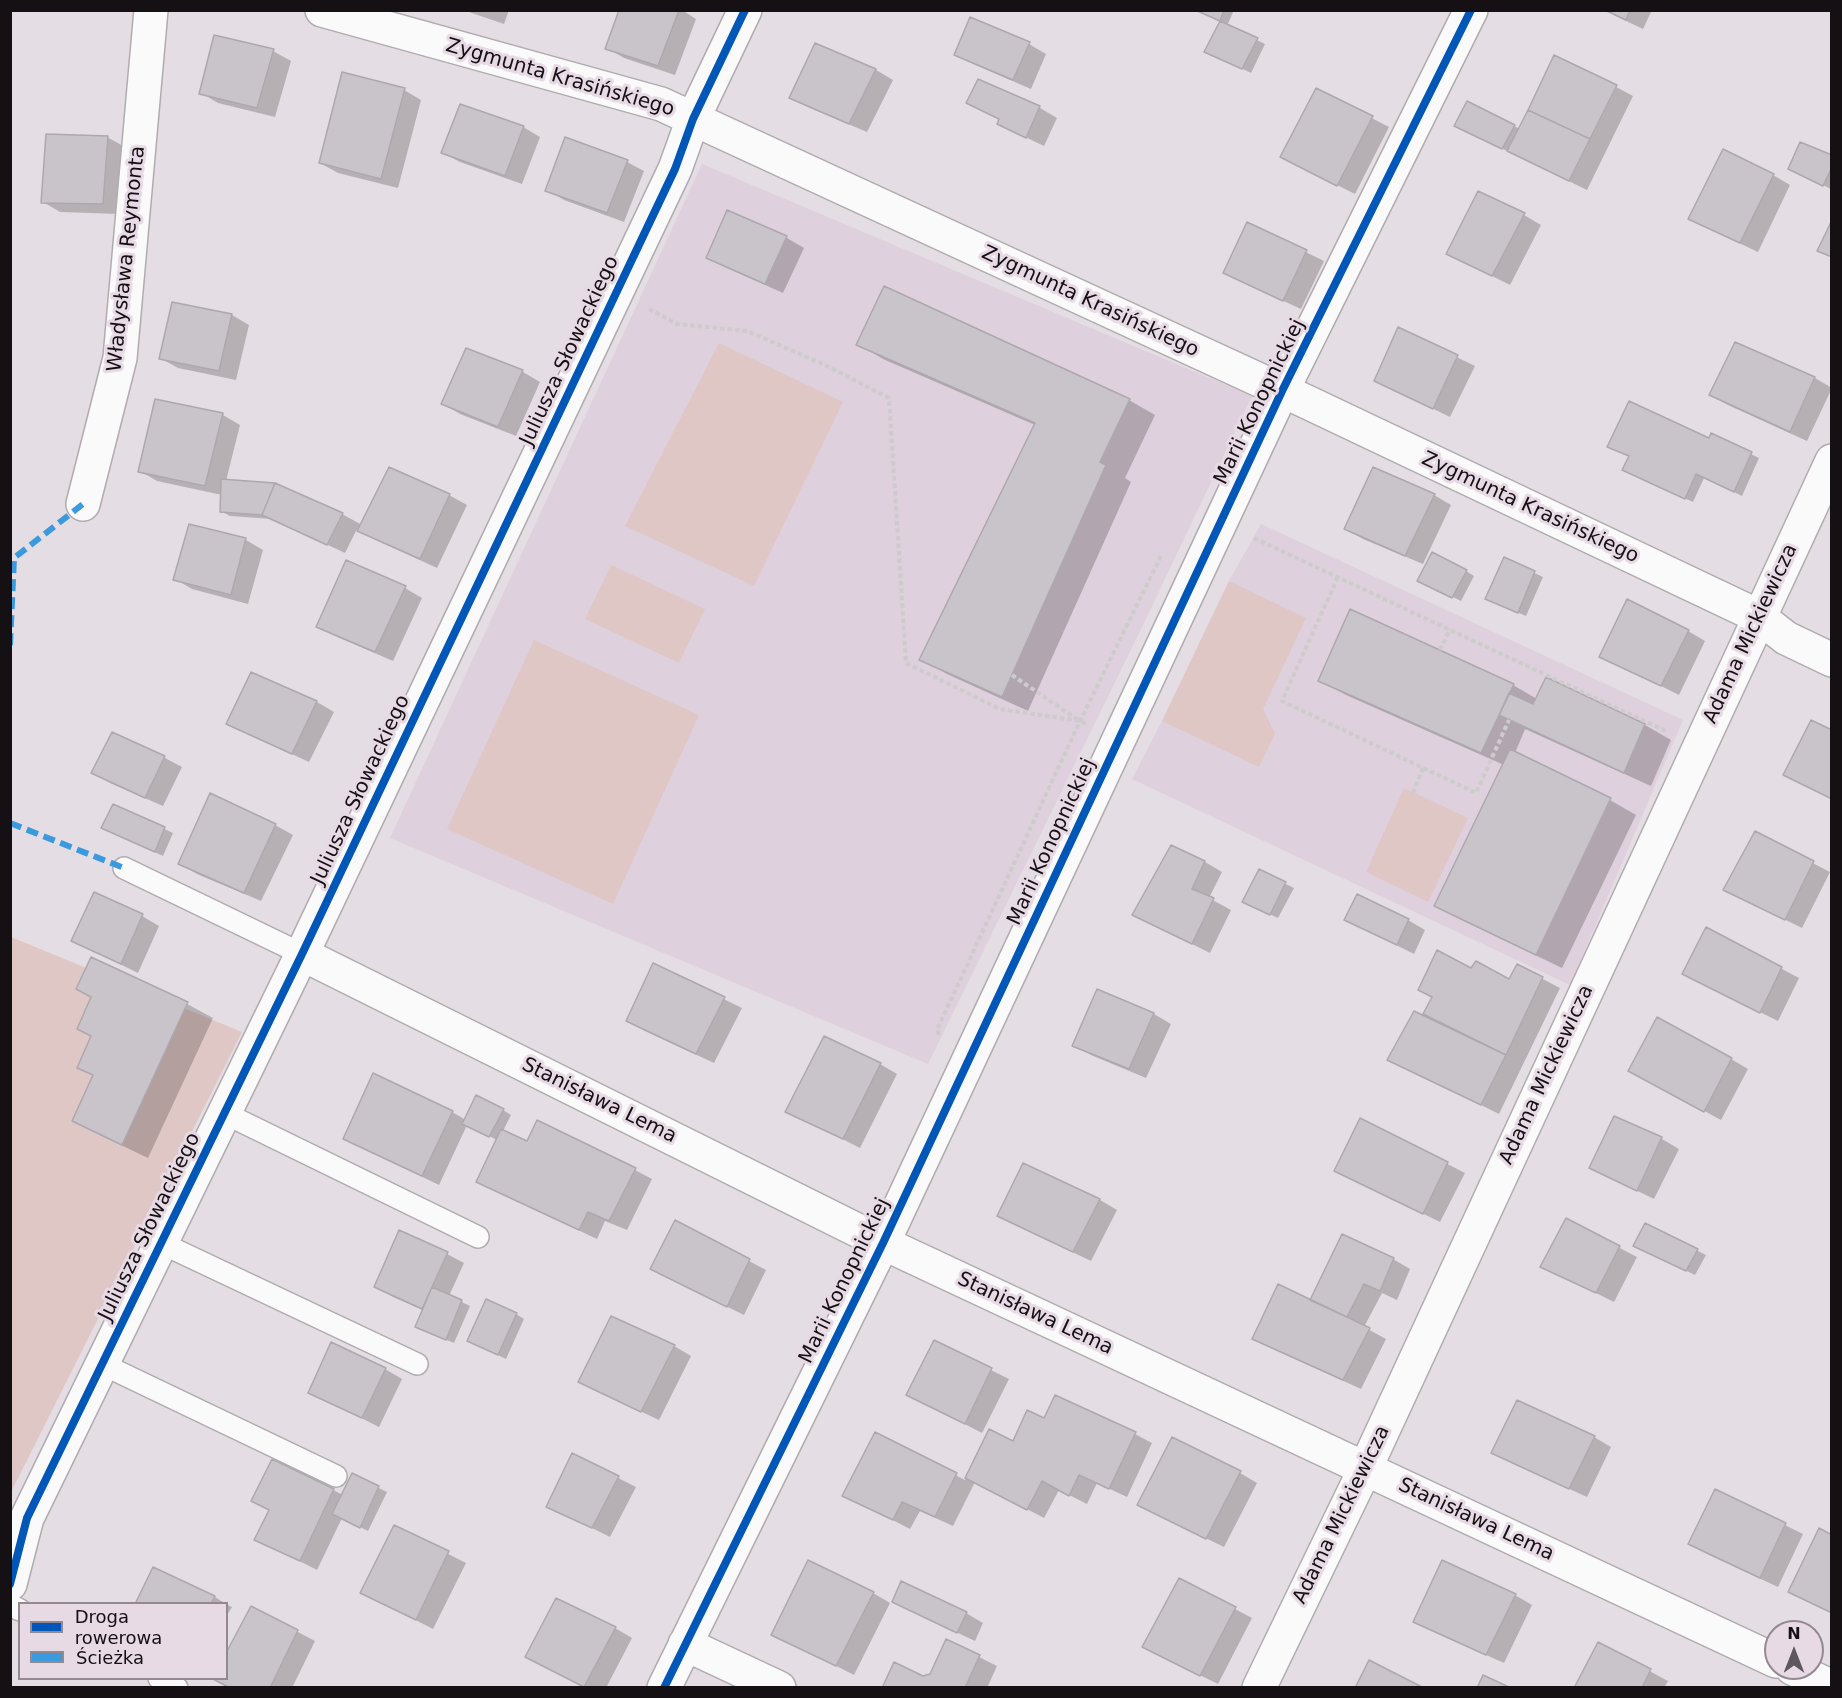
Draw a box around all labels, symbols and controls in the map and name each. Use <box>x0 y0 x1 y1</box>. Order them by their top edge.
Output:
street label: Zygmunta Krasińskiego <box>443 34 677 122</box>
street label: Władysława Reymonta <box>103 145 151 373</box>
street label: Zygmunta Krasińskiego <box>978 241 1202 363</box>
street label: Juliusza Słowackiego <box>515 252 625 450</box>
street label: Marii Konopnickiej <box>1209 315 1311 489</box>
street label: Zygmunta Krasińskiego <box>1418 447 1642 569</box>
street label: Adama Mickiewicza <box>1699 540 1803 728</box>
street label: Juliusza Słowackiego <box>306 691 416 889</box>
street label: Marii Konopnickiej <box>1003 755 1101 929</box>
street label: Adama Mickiewicza <box>1495 981 1599 1169</box>
street label: Stanisława Lema <box>518 1053 680 1149</box>
street label: Juliusza Słowackiego <box>94 1129 206 1325</box>
street label: Marii Konopnickiej <box>794 1194 896 1368</box>
street label: Stanisława Lema <box>953 1267 1117 1361</box>
street label: Adama Mickiewicza <box>1288 1422 1396 1608</box>
street label: Stanisława Lema <box>1394 1473 1558 1567</box>
legend <box>18 1602 228 1680</box>
text: Droga rowerowa <box>75 1606 162 1648</box>
north arrow <box>1764 1620 1824 1680</box>
text: N <box>1787 1624 1801 1643</box>
text: Ścieżka <box>76 1647 144 1668</box>

